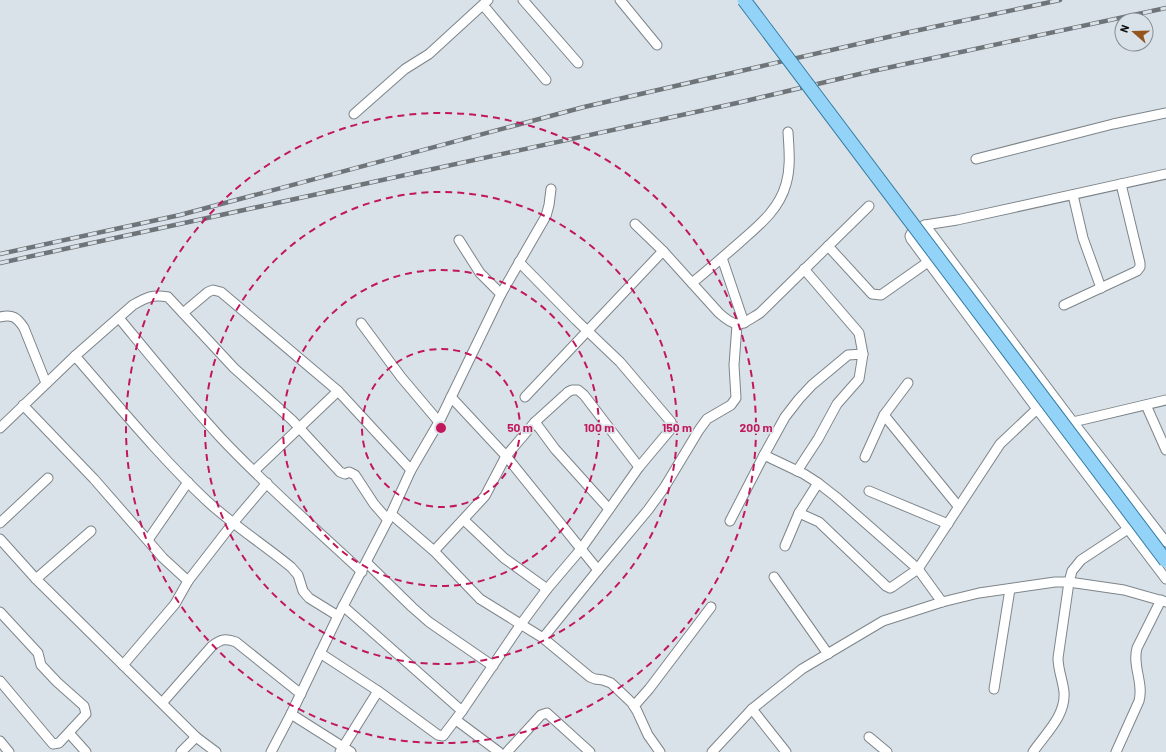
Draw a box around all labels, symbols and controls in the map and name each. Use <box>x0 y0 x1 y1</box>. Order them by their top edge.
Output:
north arrow <box>1114 12 1154 52</box>
text: N <box>1117 23 1131 34</box>
text: 50 m <box>507 420 533 434</box>
text: 100 m <box>584 420 614 434</box>
text: 150 m <box>662 420 692 434</box>
text: 200 m <box>740 420 772 434</box>
centre of rings <box>434 421 448 435</box>

